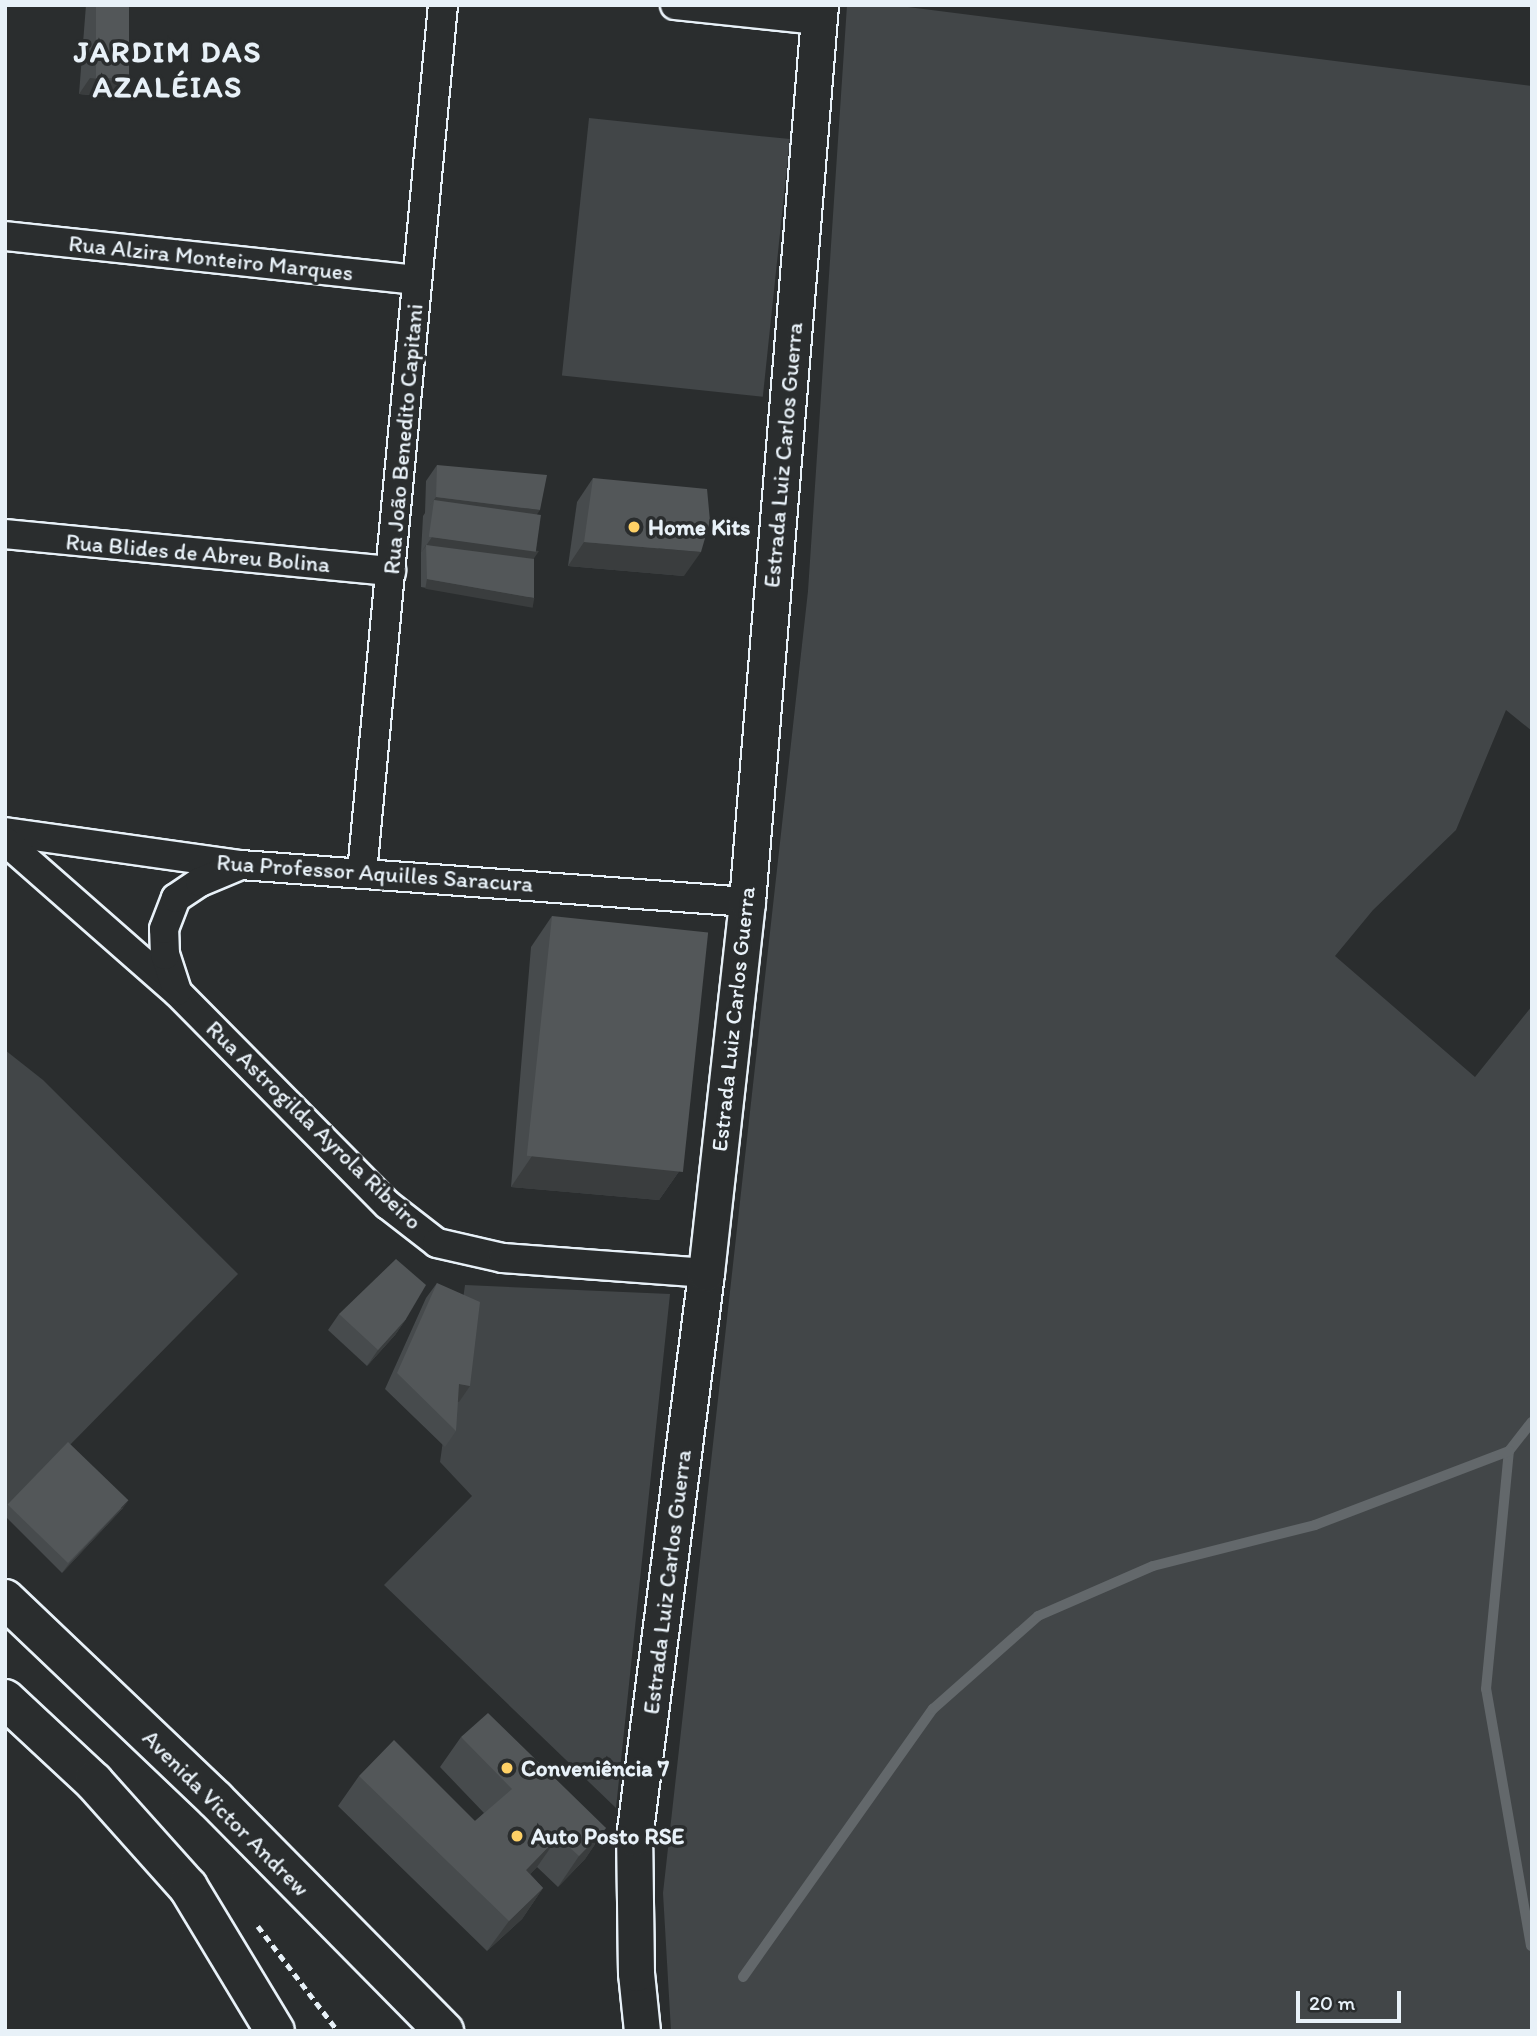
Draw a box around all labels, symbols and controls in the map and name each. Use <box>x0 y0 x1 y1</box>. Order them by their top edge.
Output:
district label: JARDIM DAS AZALÉIAS <box>76 34 260 104</box>
street label: Rua Alzira Monteiro Marques <box>68 229 354 287</box>
street label: Rua João Benedito Capitani <box>377 302 429 576</box>
street label: Estrada Luiz Carlos Guerra <box>758 321 808 589</box>
place label: Home Kits <box>648 513 751 541</box>
marker: Home Kits <box>626 519 642 535</box>
street label: Rua Blides de Abreu Bolina <box>65 528 331 578</box>
street label: Rua Professor Aquilles Saracura <box>216 848 534 898</box>
street label: Estrada Luiz Carlos Guerra <box>705 885 761 1153</box>
street label: Rua Astrogilda Ayrola Ribeiro <box>200 1015 428 1235</box>
street label: Estrada Luiz Carlos Guerra <box>637 1448 697 1716</box>
street label: Avenida Victor Andrew <box>137 1724 315 1902</box>
place label: Conveniência 7 <box>521 1754 669 1782</box>
marker: Conveniência 7 <box>499 1760 515 1776</box>
place label: Auto Posto RSE <box>531 1822 683 1850</box>
marker: Auto Posto RSE <box>509 1828 525 1844</box>
scale bar <box>1299 1976 1404 2020</box>
text: 20 m <box>1309 1990 1355 2015</box>

